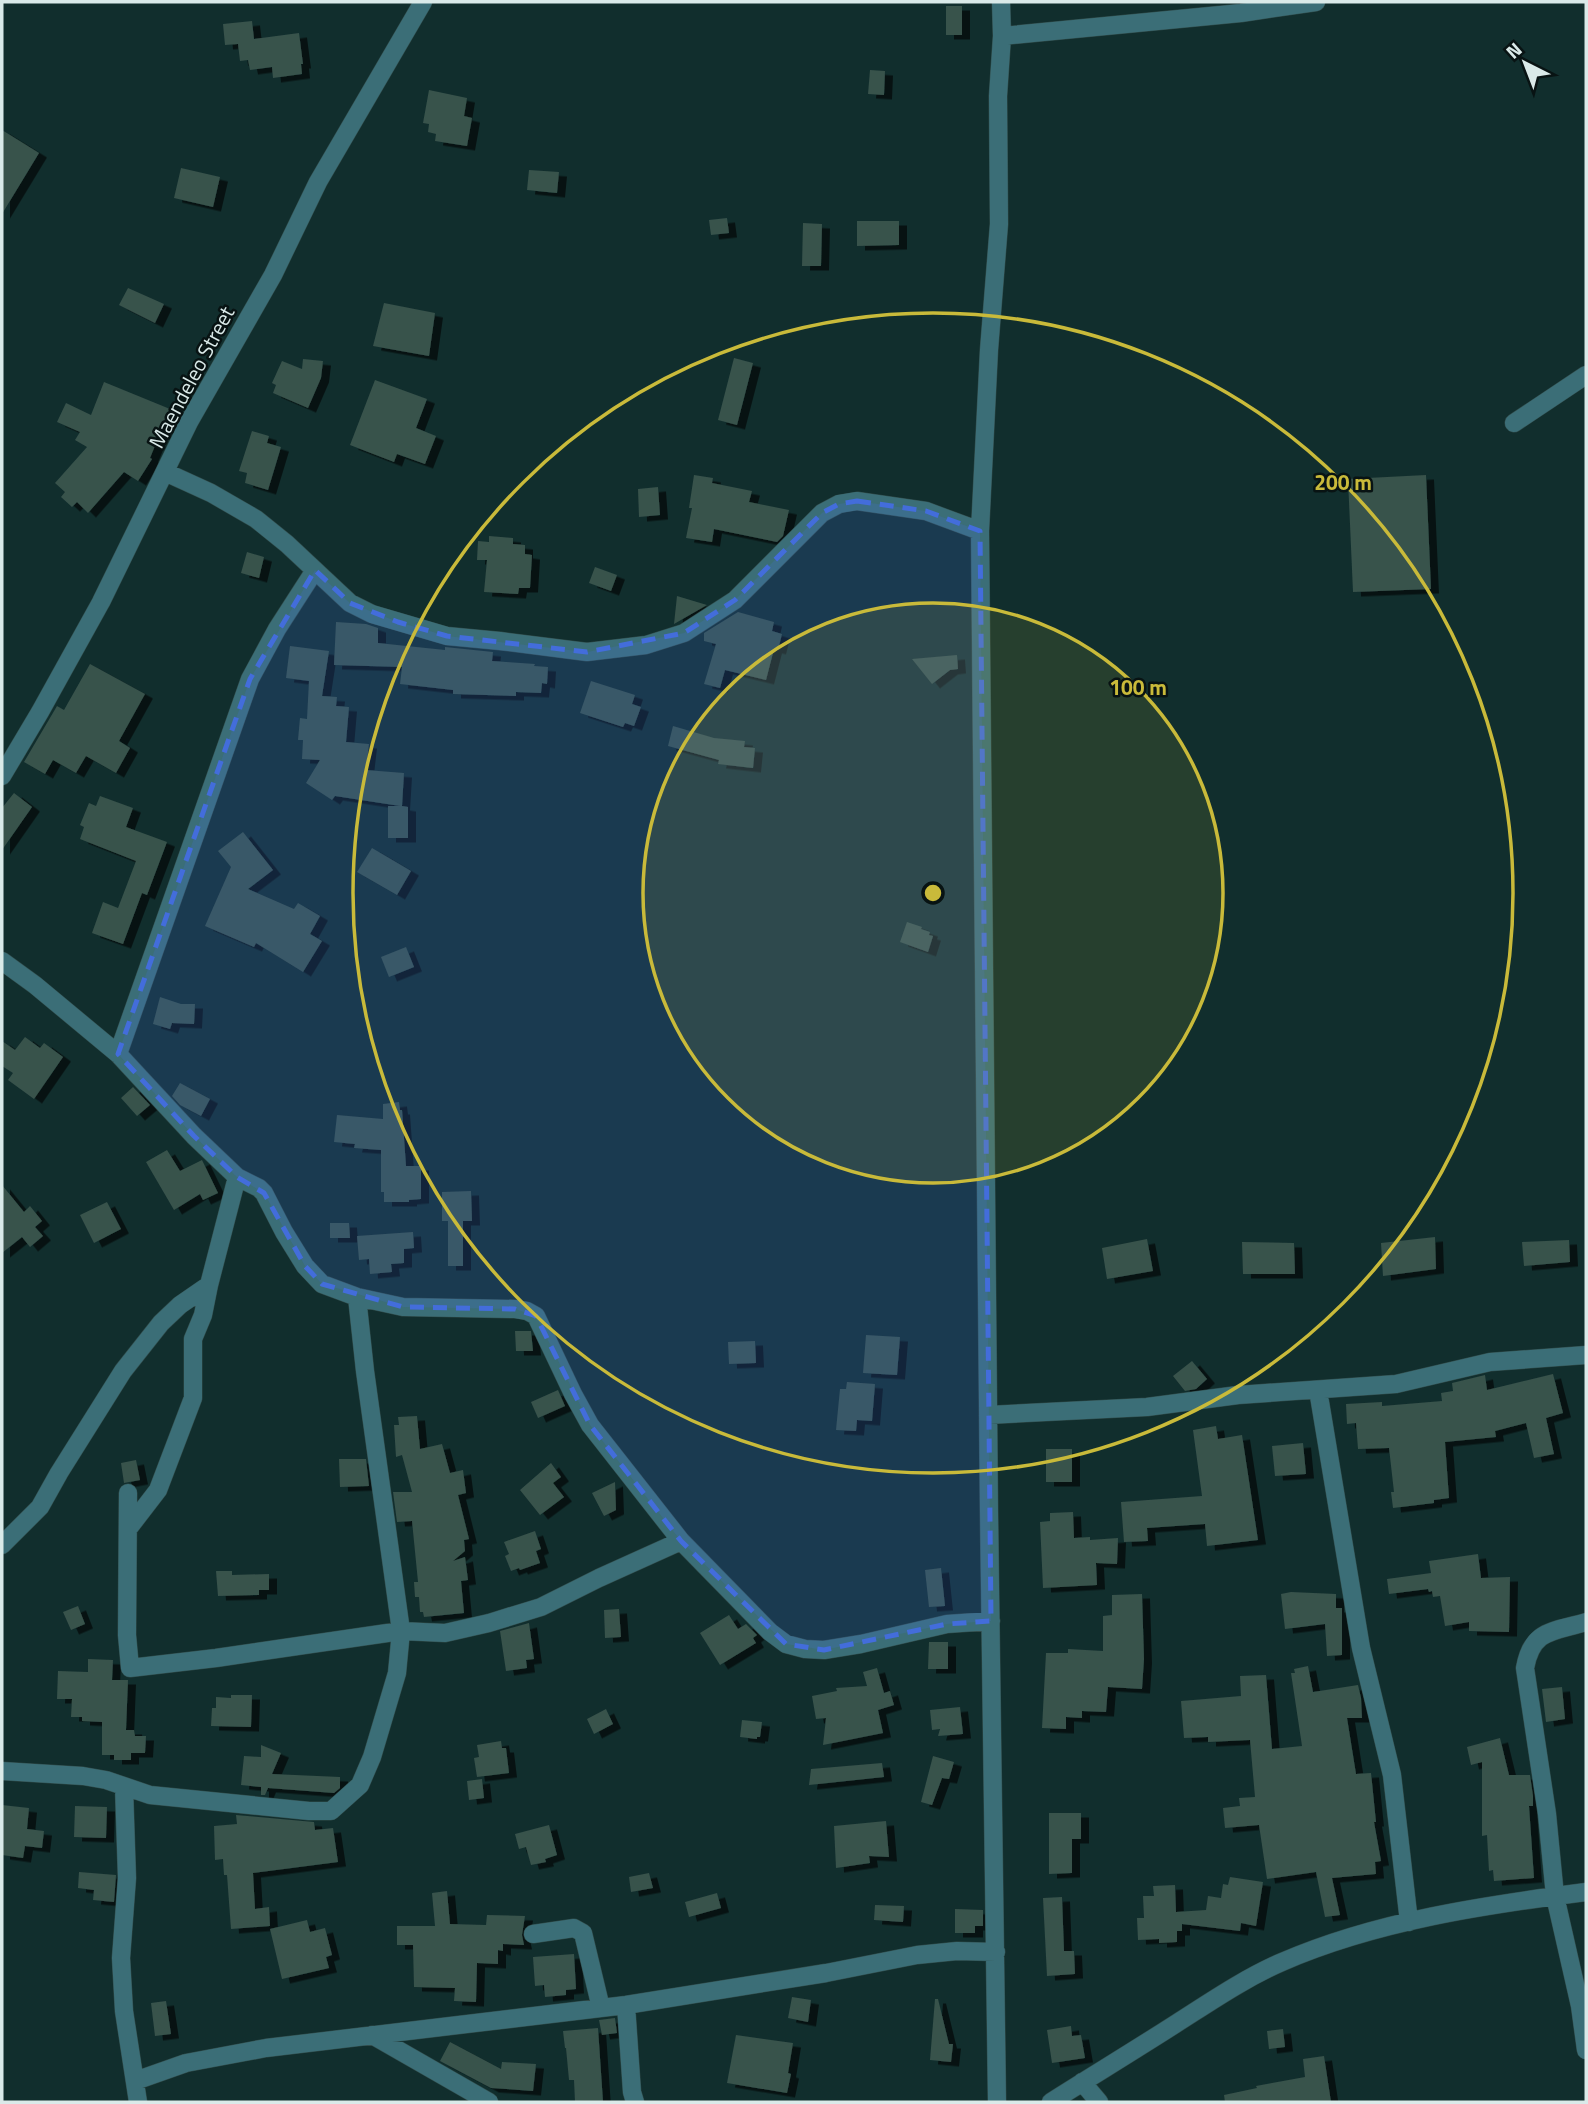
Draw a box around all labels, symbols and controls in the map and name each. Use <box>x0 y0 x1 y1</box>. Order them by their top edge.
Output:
north arrow <box>1490 28 1560 98</box>
text: N <box>1499 35 1528 65</box>
street label: Maendeleo Street <box>140 300 242 454</box>
text: 200 m <box>1314 466 1372 498</box>
text: 100 m <box>1109 671 1167 703</box>
centre of rings <box>921 881 945 905</box>

